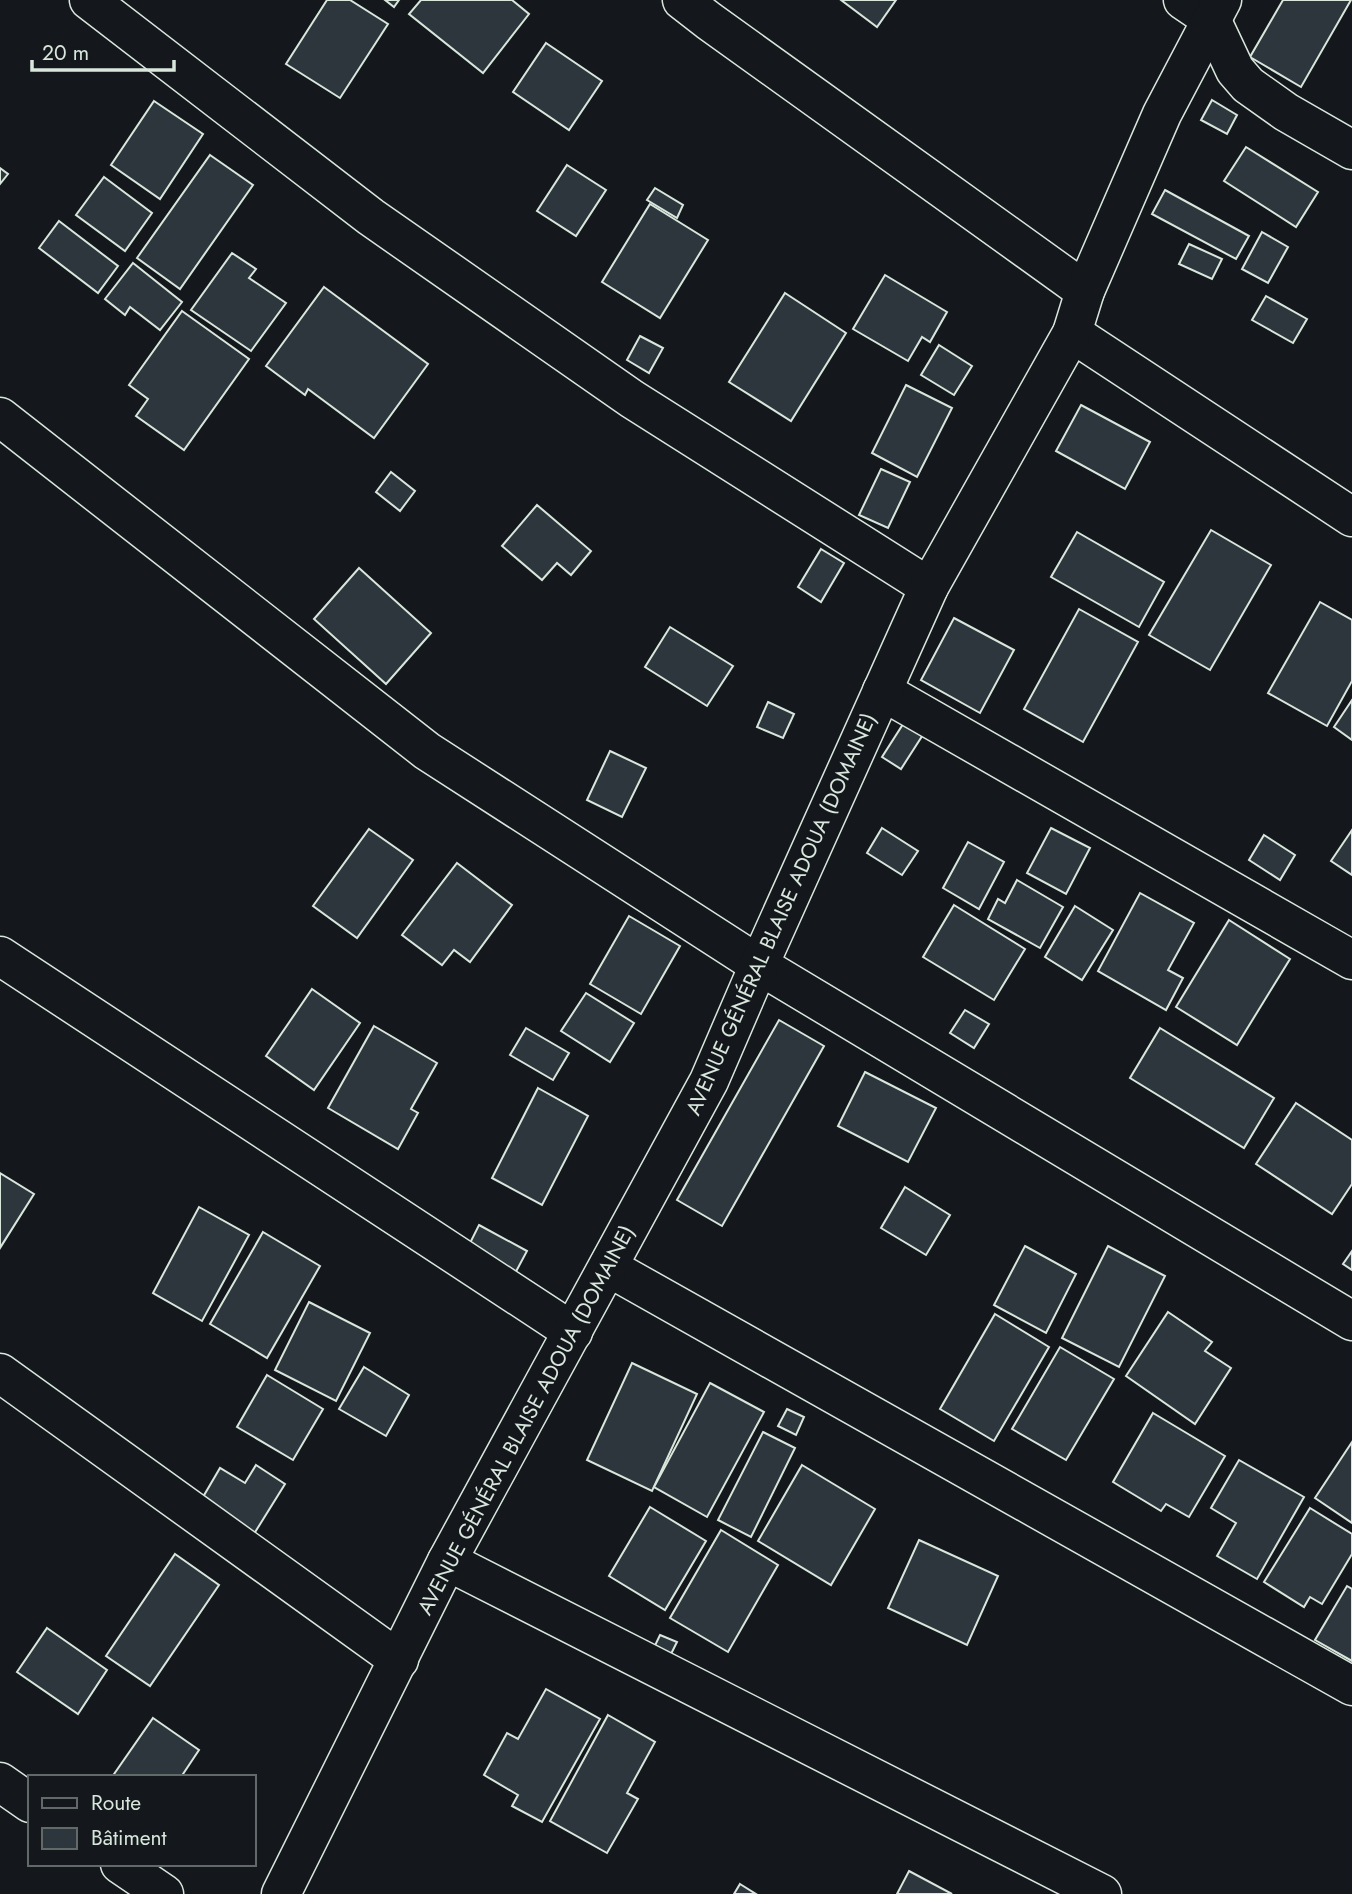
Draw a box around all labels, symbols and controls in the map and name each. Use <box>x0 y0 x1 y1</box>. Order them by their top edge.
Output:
scale bar <box>32 28 173 72</box>
text: 20 m <box>42 38 89 68</box>
street label: AVENUE GÉNÉRAL BLAISE ADOUA (DOMAINE) <box>678 708 884 1120</box>
street label: AVENUE GÉNÉRAL BLAISE ADOUA (DOMAINE) <box>410 1220 642 1620</box>
legend <box>28 1775 256 1866</box>
text: Route <box>91 1788 141 1818</box>
text: Bâtiment <box>91 1823 167 1853</box>

